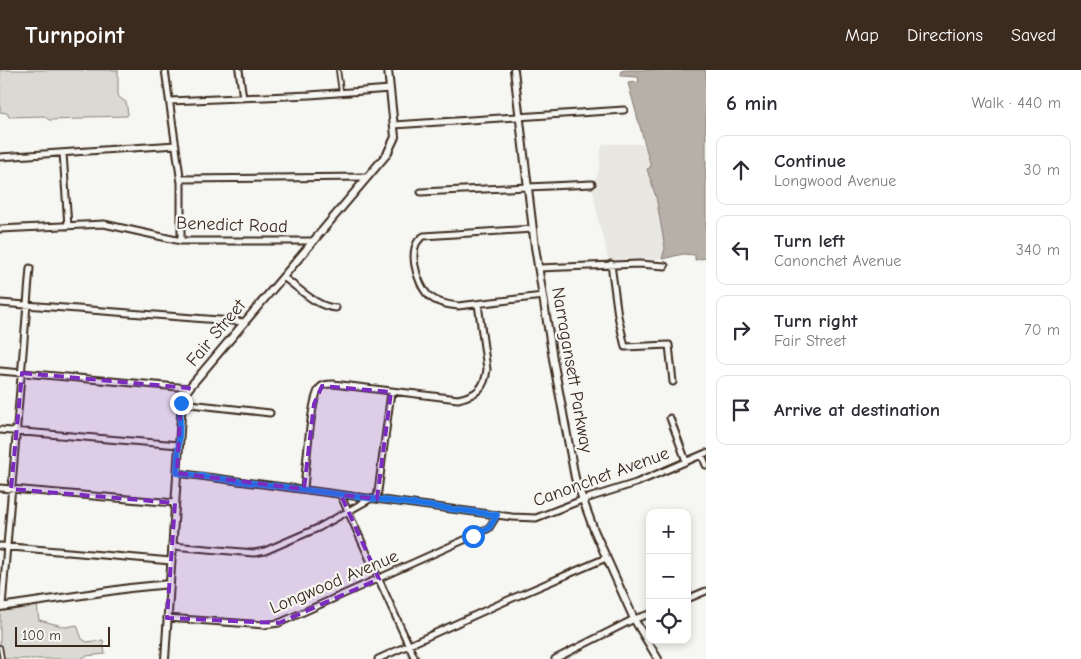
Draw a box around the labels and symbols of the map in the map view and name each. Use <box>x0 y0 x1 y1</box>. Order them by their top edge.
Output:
street label: Benedict Road <box>176 213 288 237</box>
street label: Narragansett Parkway <box>547 285 597 456</box>
street label: Fair Street <box>182 295 251 371</box>
route end <box>170 392 193 415</box>
street label: Canonchet Avenue <box>530 443 672 511</box>
route start <box>462 525 485 548</box>
street label: Longwood Avenue <box>267 545 401 619</box>
scale bar <box>15 624 110 647</box>

